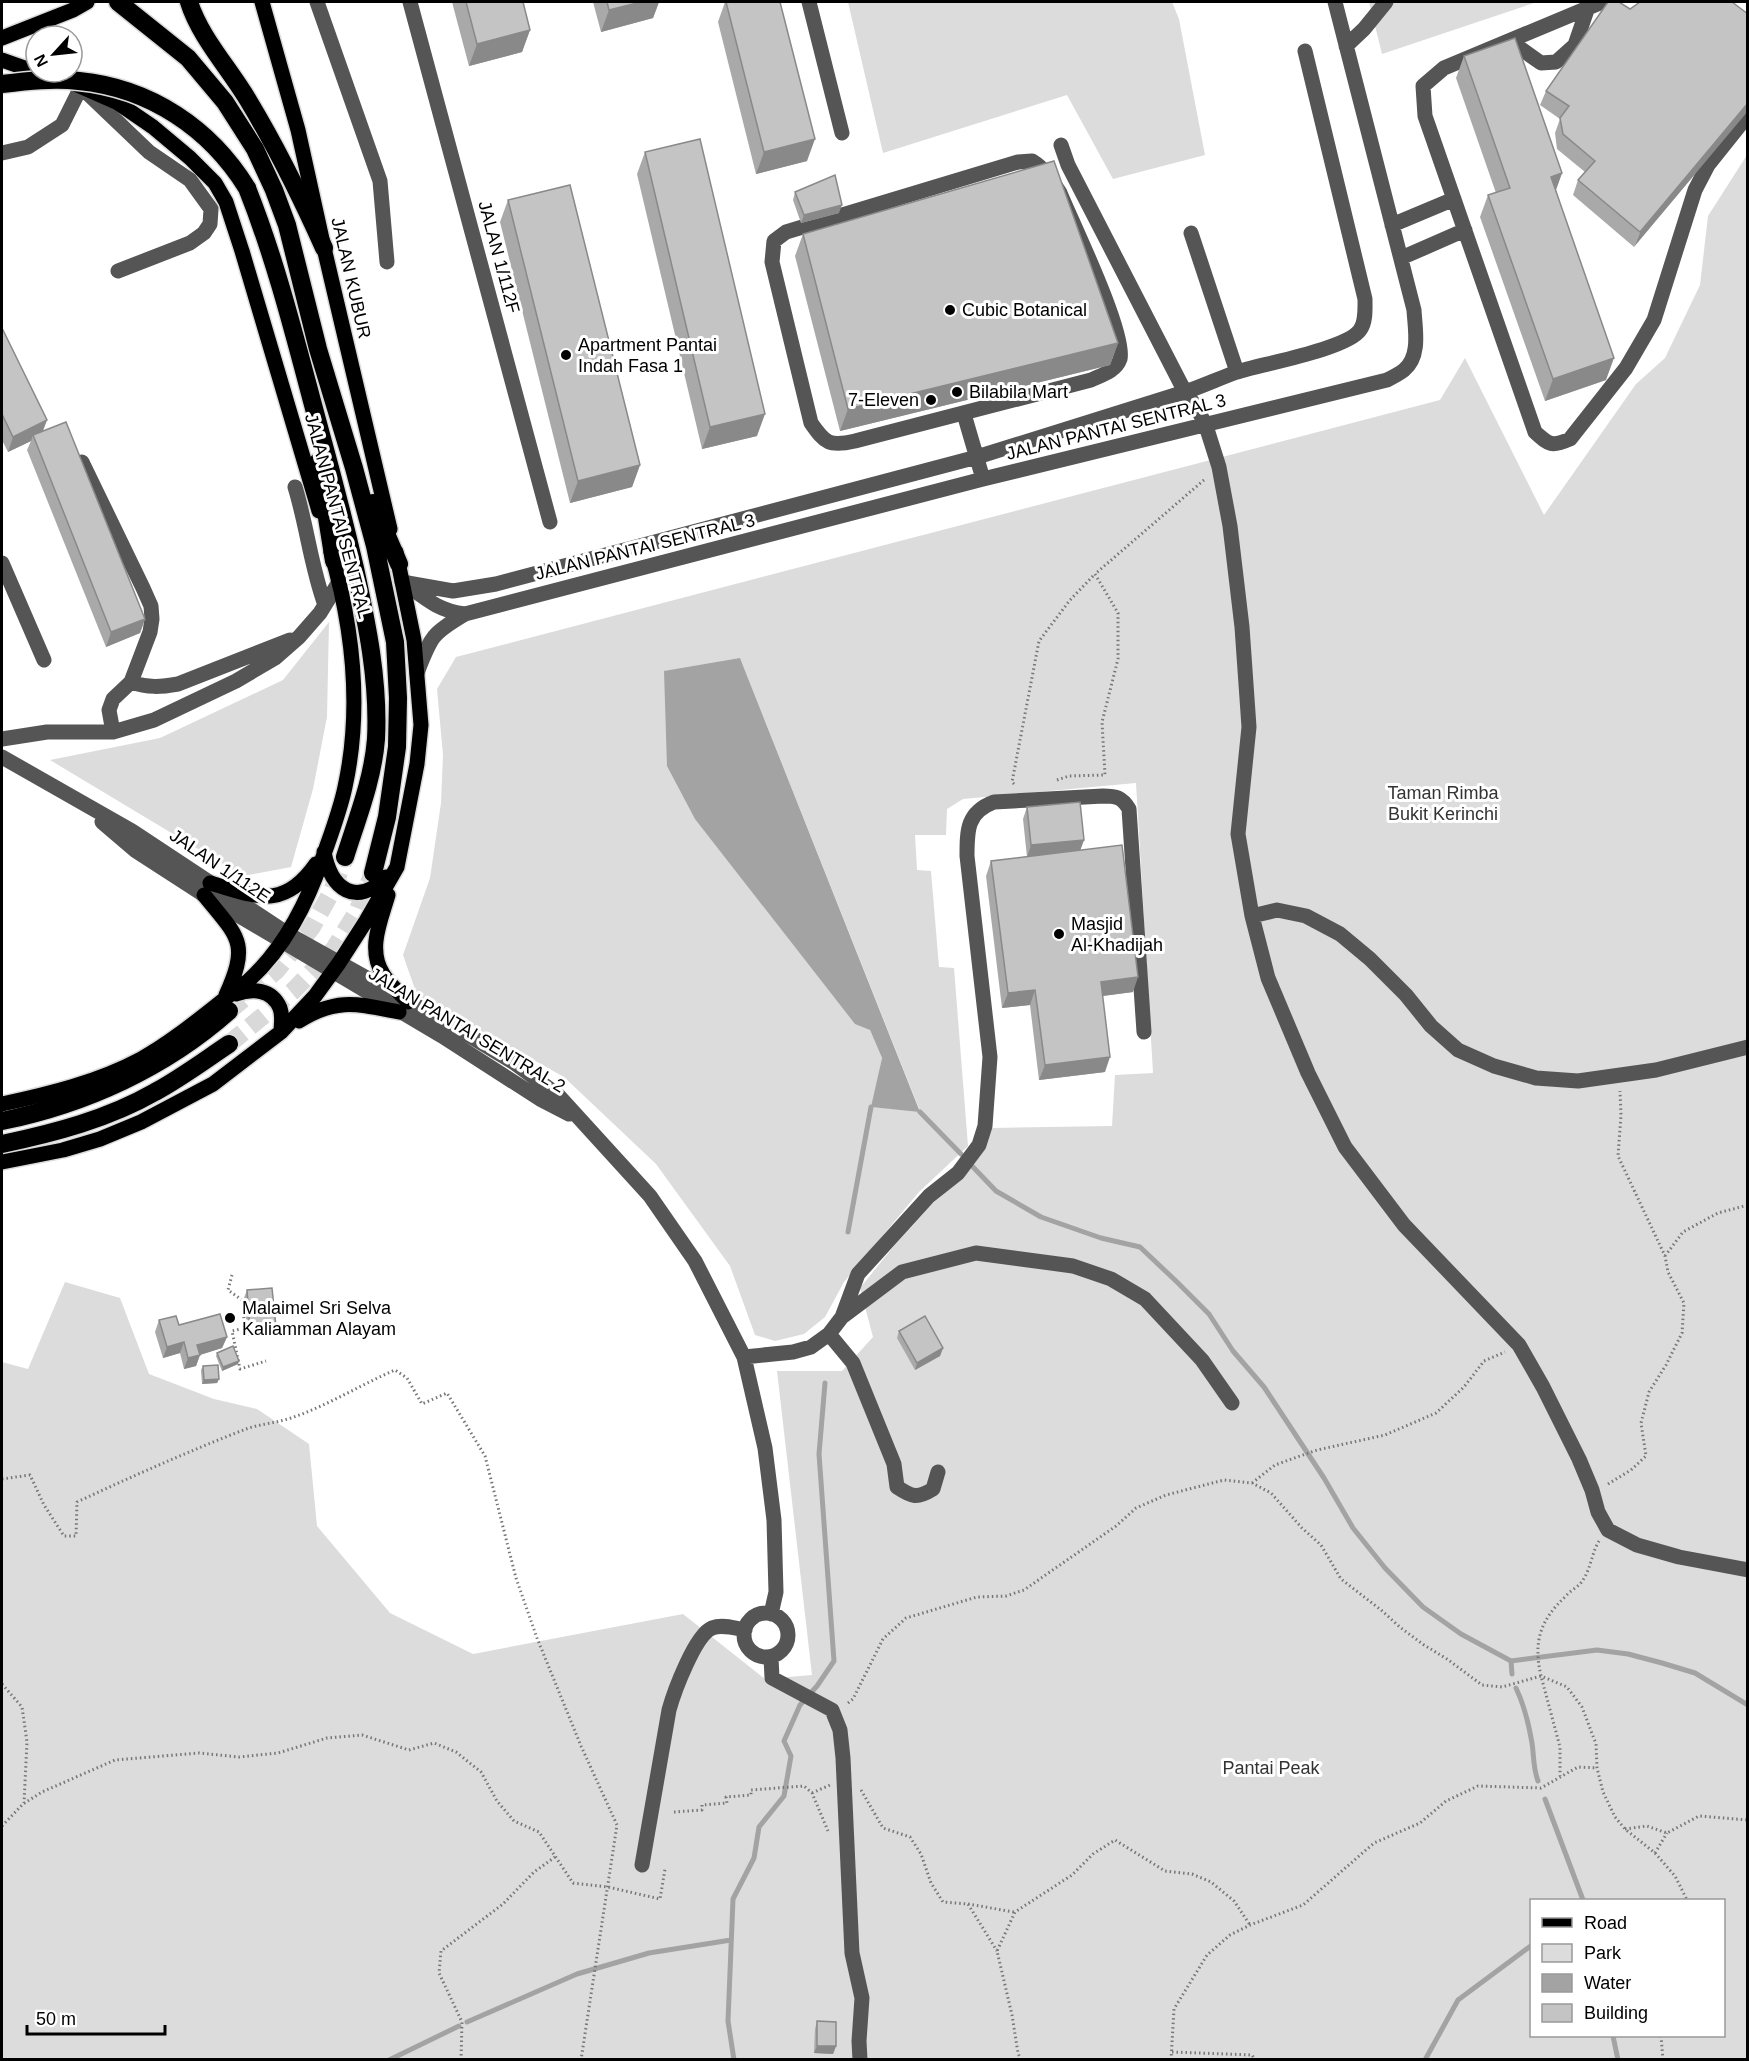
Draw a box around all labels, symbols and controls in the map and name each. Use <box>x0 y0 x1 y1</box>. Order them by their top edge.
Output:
north arrow <box>24 24 84 84</box>
text: N <box>31 52 51 70</box>
street label: JALAN 1/112F <box>474 199 524 315</box>
street label: JALAN KUBUR <box>327 215 375 341</box>
place label: Cubic Botanical <box>962 300 1087 320</box>
marker: Cubic Botanical <box>943 303 957 317</box>
place label: Apartment Pantai Indah Fasa 1 <box>578 335 717 376</box>
marker: Apartment Pantai Indah Fasa 1 <box>559 348 573 362</box>
place label: Bilabila Mart <box>969 382 1068 402</box>
marker: Bilabila Mart <box>950 385 964 399</box>
place label: 7-Eleven <box>848 390 919 410</box>
street label: JALAN PANTAI SENTRAL 3 <box>1004 390 1228 464</box>
marker: 7-Eleven <box>924 393 938 407</box>
street label: JALAN PANTAI SENTRAL <box>301 411 375 621</box>
street label: JALAN PANTAI SENTRAL 3 <box>533 510 757 584</box>
park label: Taman Rimba Bukit Kerinchi <box>1387 783 1500 824</box>
street label: JALAN 1/112E <box>166 825 274 907</box>
place label: Masjid Al-Khadijah <box>1071 914 1163 955</box>
marker: Masjid Al-Khadijah <box>1052 927 1066 941</box>
street label: JALAN PANTAI SENTRAL 2 <box>365 963 569 1097</box>
place label: Malaimel Sri Selva Kaliamman Alayam <box>242 1298 396 1339</box>
marker: Malaimel Sri Selva Kaliamman Alayam <box>223 1311 237 1325</box>
park label: Pantai Peak <box>1222 1758 1321 1778</box>
legend <box>1530 1899 1725 2037</box>
text: Road <box>1584 1913 1627 1933</box>
text: Park <box>1584 1943 1622 1963</box>
text: Water <box>1584 1973 1631 1993</box>
scale bar <box>27 1998 165 2036</box>
text: Building <box>1584 2003 1648 2023</box>
text: 50 m <box>36 2009 76 2029</box>

